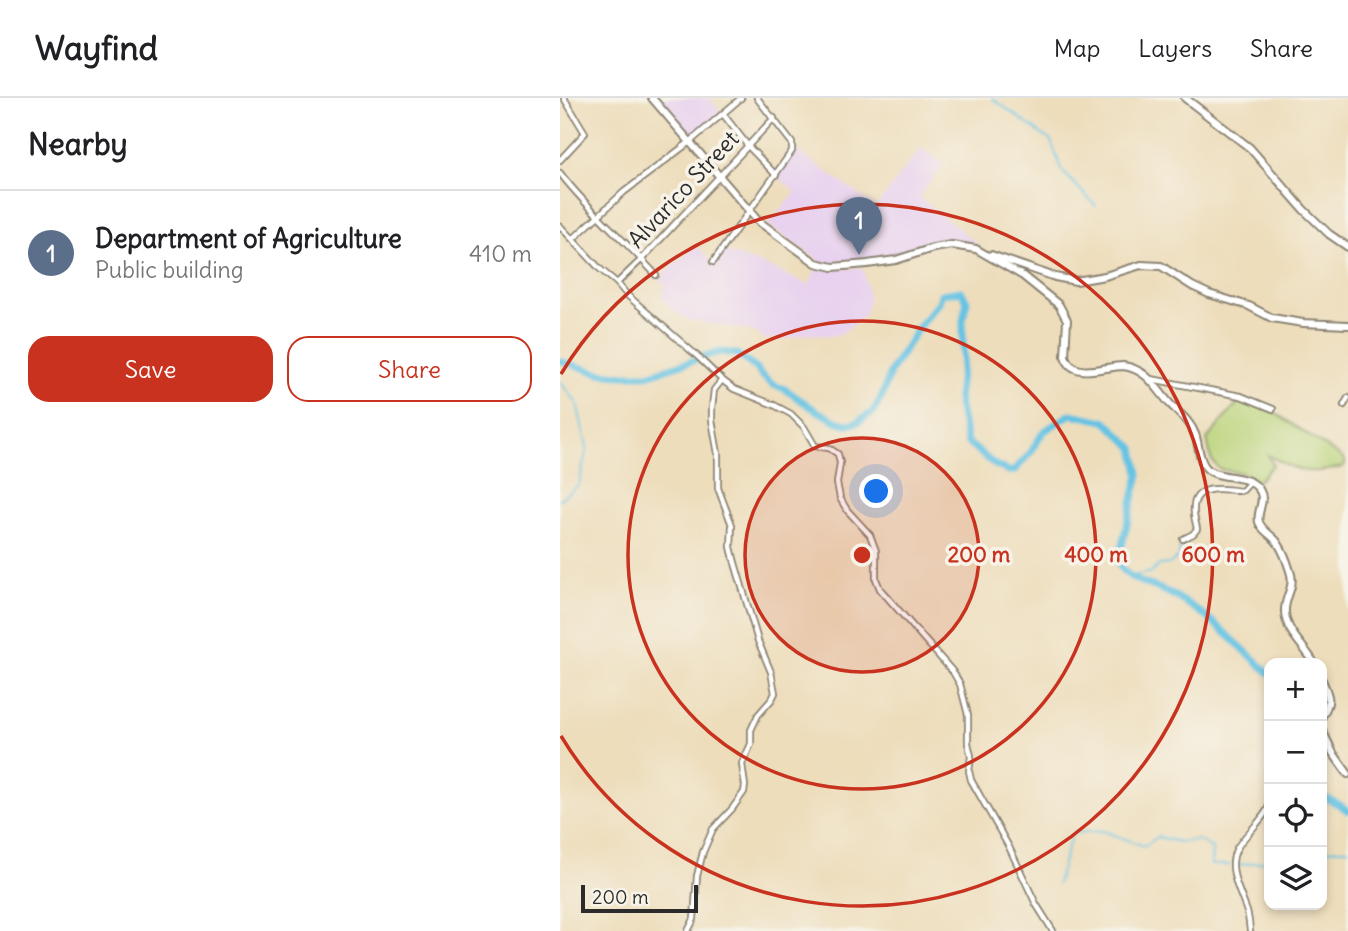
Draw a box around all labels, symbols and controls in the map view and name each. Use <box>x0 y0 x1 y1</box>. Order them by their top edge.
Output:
text: Wayfind <box>35 27 158 69</box>
text: Map <box>1054 33 1100 63</box>
text: Layers <box>1138 33 1212 63</box>
text: Share <box>1250 33 1313 63</box>
street label: Alvarico Street <box>621 124 745 254</box>
text: Nearby <box>28 125 128 163</box>
pin: 1 <box>836 197 882 255</box>
text: Department of Agriculture <box>95 222 402 255</box>
text: 1 <box>46 239 56 268</box>
text: 410 m <box>469 239 532 268</box>
text: Public building <box>95 255 244 284</box>
button: Save <box>28 336 273 402</box>
button: Share <box>287 336 532 402</box>
your location <box>859 474 893 508</box>
text: 200 m <box>948 541 1011 568</box>
text: 400 m <box>1064 541 1128 568</box>
text: 600 m <box>1181 541 1245 568</box>
centre of rings <box>850 543 874 567</box>
map controls <box>1264 658 1327 910</box>
button: + <box>1264 658 1327 721</box>
button: − <box>1264 721 1327 784</box>
button: locate <box>1264 784 1327 847</box>
button: layers <box>1264 847 1327 910</box>
scale bar <box>581 882 698 914</box>
text: 200 m <box>592 885 649 909</box>

